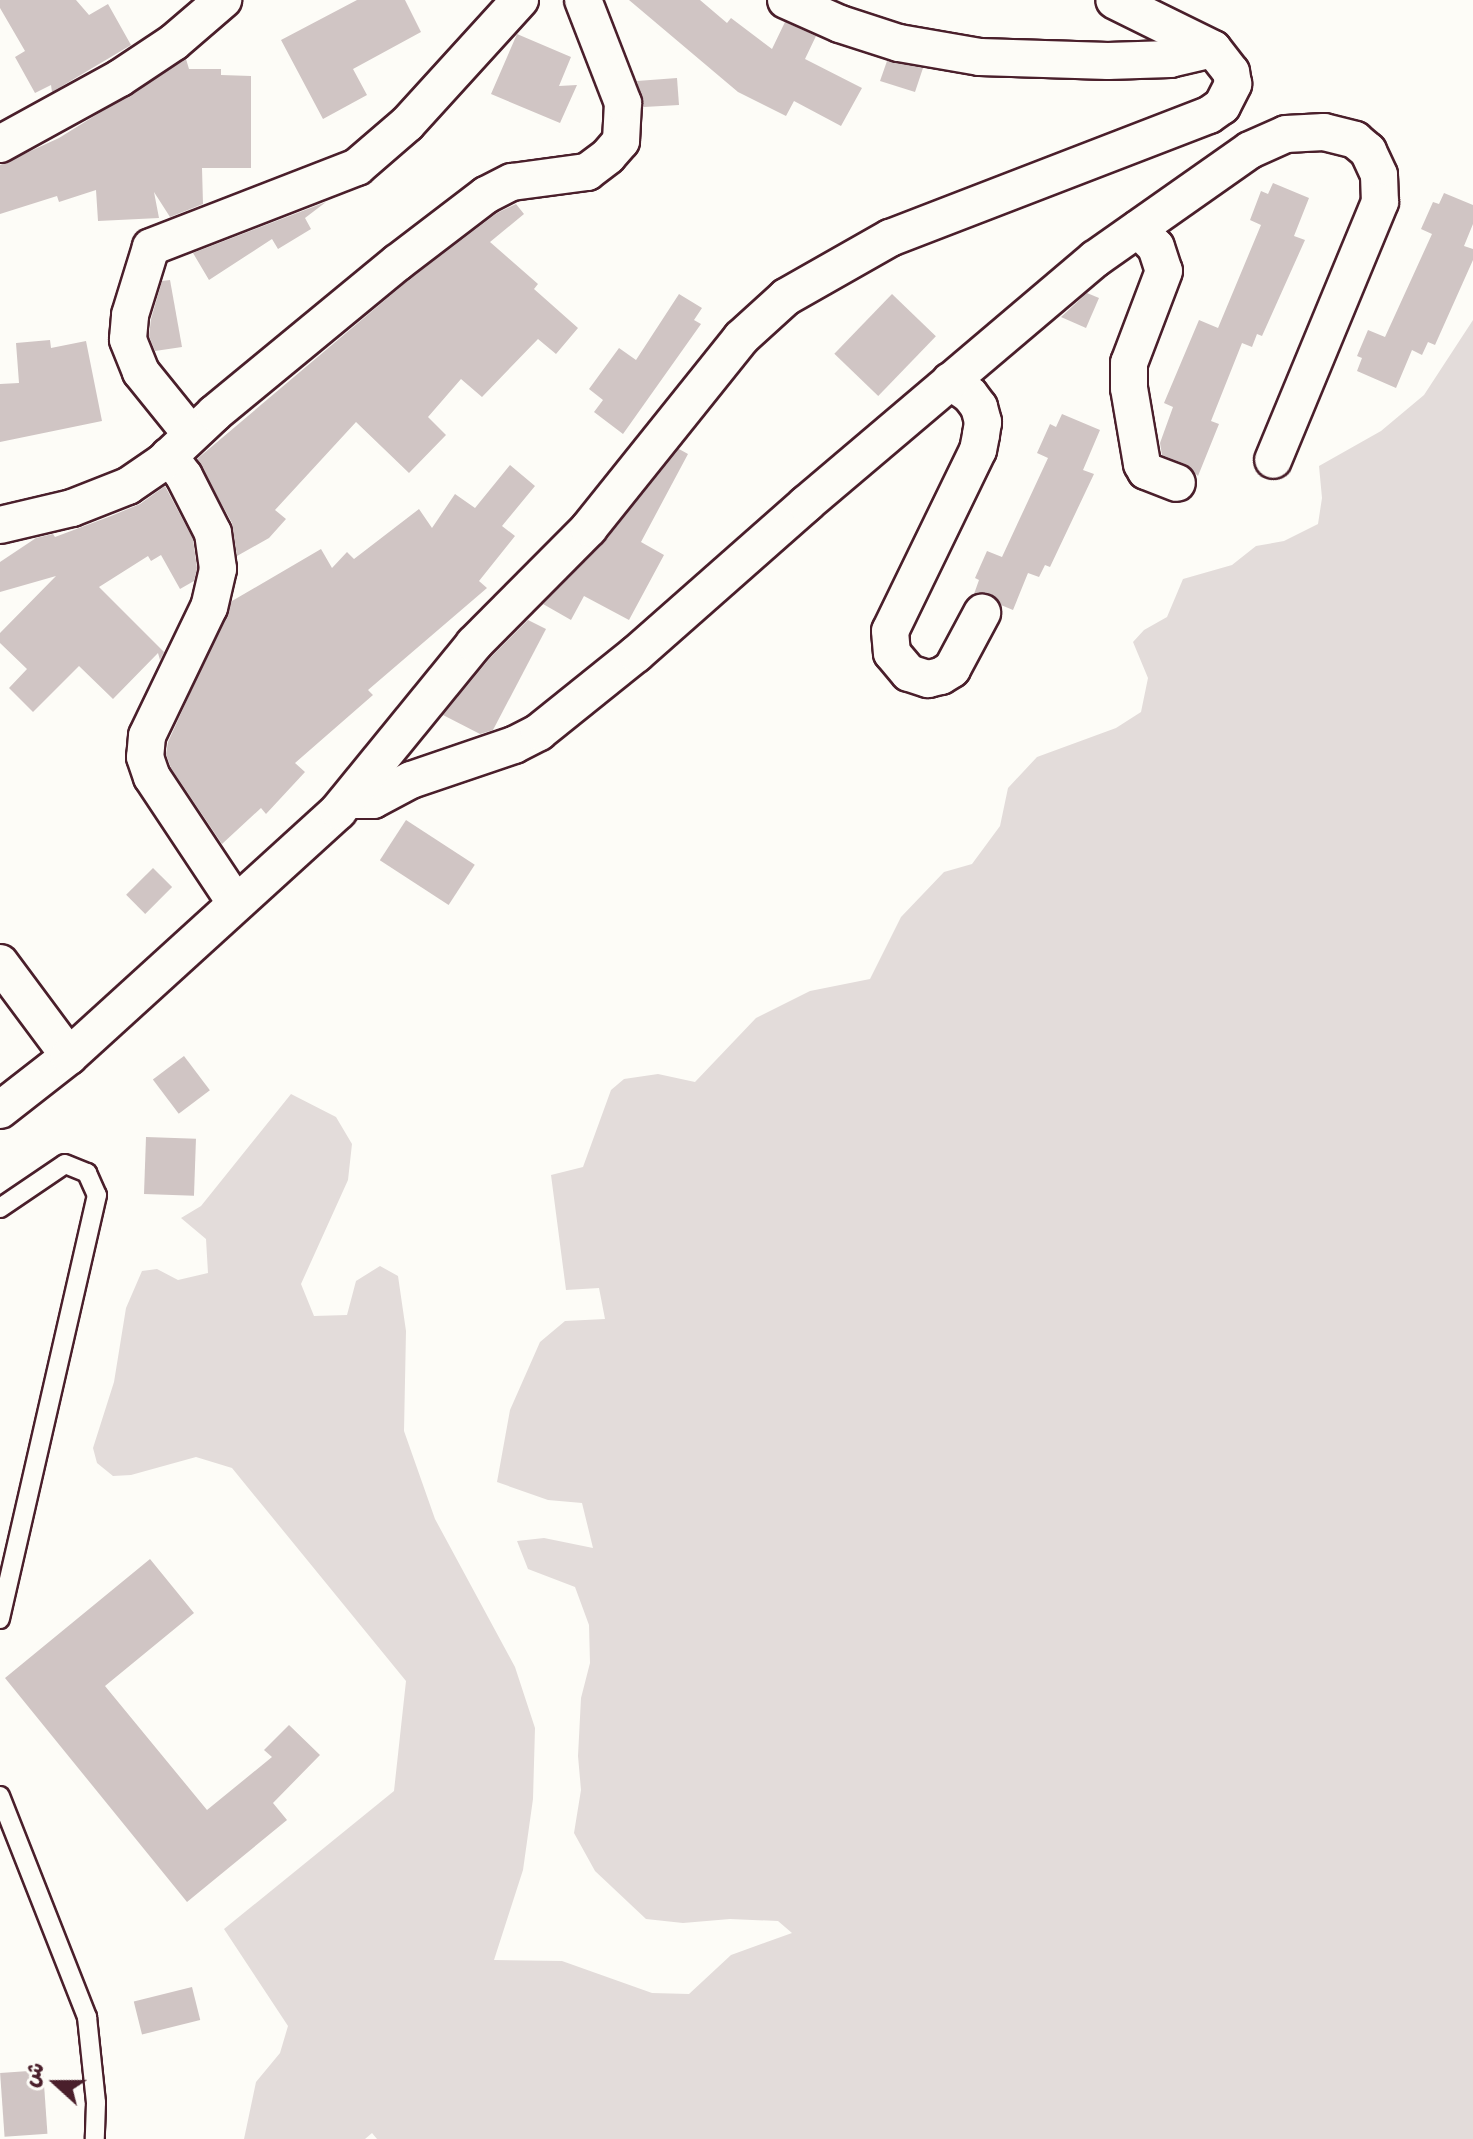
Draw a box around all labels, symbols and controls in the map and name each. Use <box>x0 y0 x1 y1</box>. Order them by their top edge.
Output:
north arrow <box>16 2043 96 2123</box>
text: ش <box>16 2058 51 2091</box>

